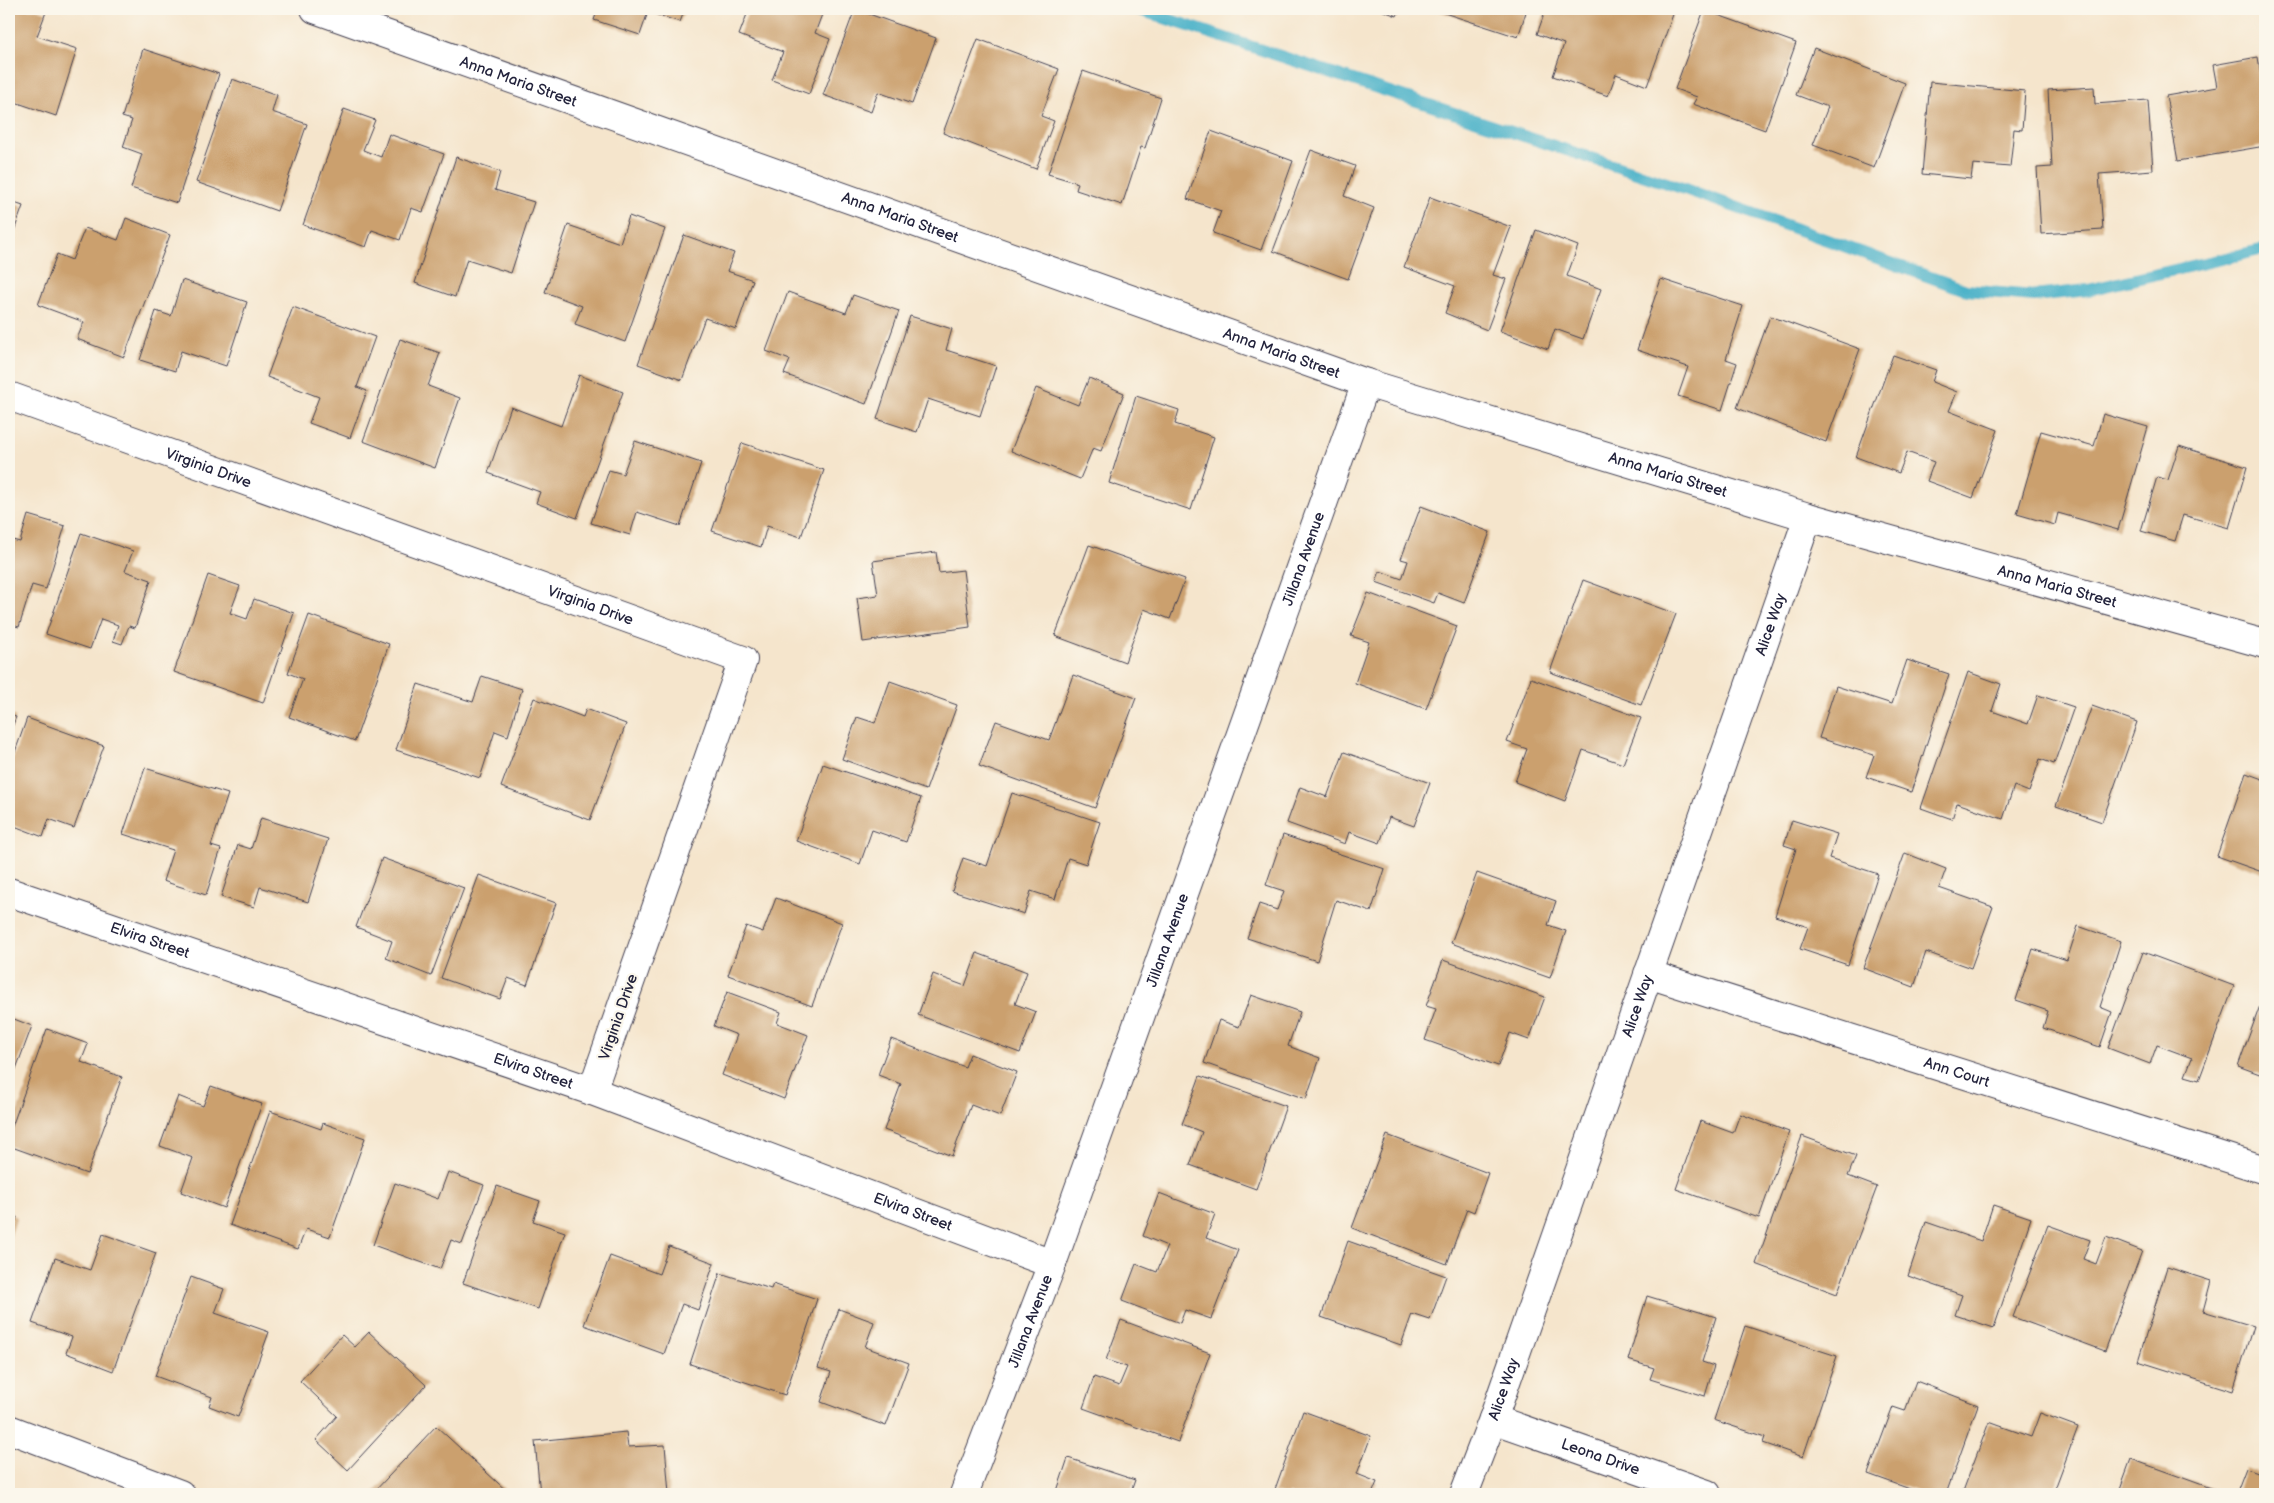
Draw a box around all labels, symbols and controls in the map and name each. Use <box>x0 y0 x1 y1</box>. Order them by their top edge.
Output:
street label: Anna Maria Street <box>457 52 580 112</box>
street label: Anna Maria Street <box>839 188 961 247</box>
street label: Anna Maria Street <box>1221 324 1343 383</box>
street label: Virginia Drive <box>163 444 254 492</box>
street label: Anna Maria Street <box>1606 448 1730 502</box>
street label: Jillana Avenue <box>1278 509 1329 608</box>
street label: Anna Maria Street <box>1995 561 2119 612</box>
street label: Virginia Drive <box>545 581 636 630</box>
street label: Alice Way <box>1751 591 1791 658</box>
street label: Jillana Avenue <box>1142 891 1193 990</box>
street label: Elvira Street <box>108 918 192 963</box>
street label: Virginia Drive <box>595 972 642 1063</box>
street label: Alice Way <box>1618 972 1657 1040</box>
street label: Elvira Street <box>491 1049 576 1094</box>
street label: Ann Court <box>1921 1053 1992 1092</box>
street label: Elvira Street <box>871 1189 955 1236</box>
street label: Jillana Avenue <box>1004 1272 1057 1371</box>
street label: Alice Way <box>1484 1356 1524 1423</box>
street label: Leona Drive <box>1559 1435 1642 1480</box>

